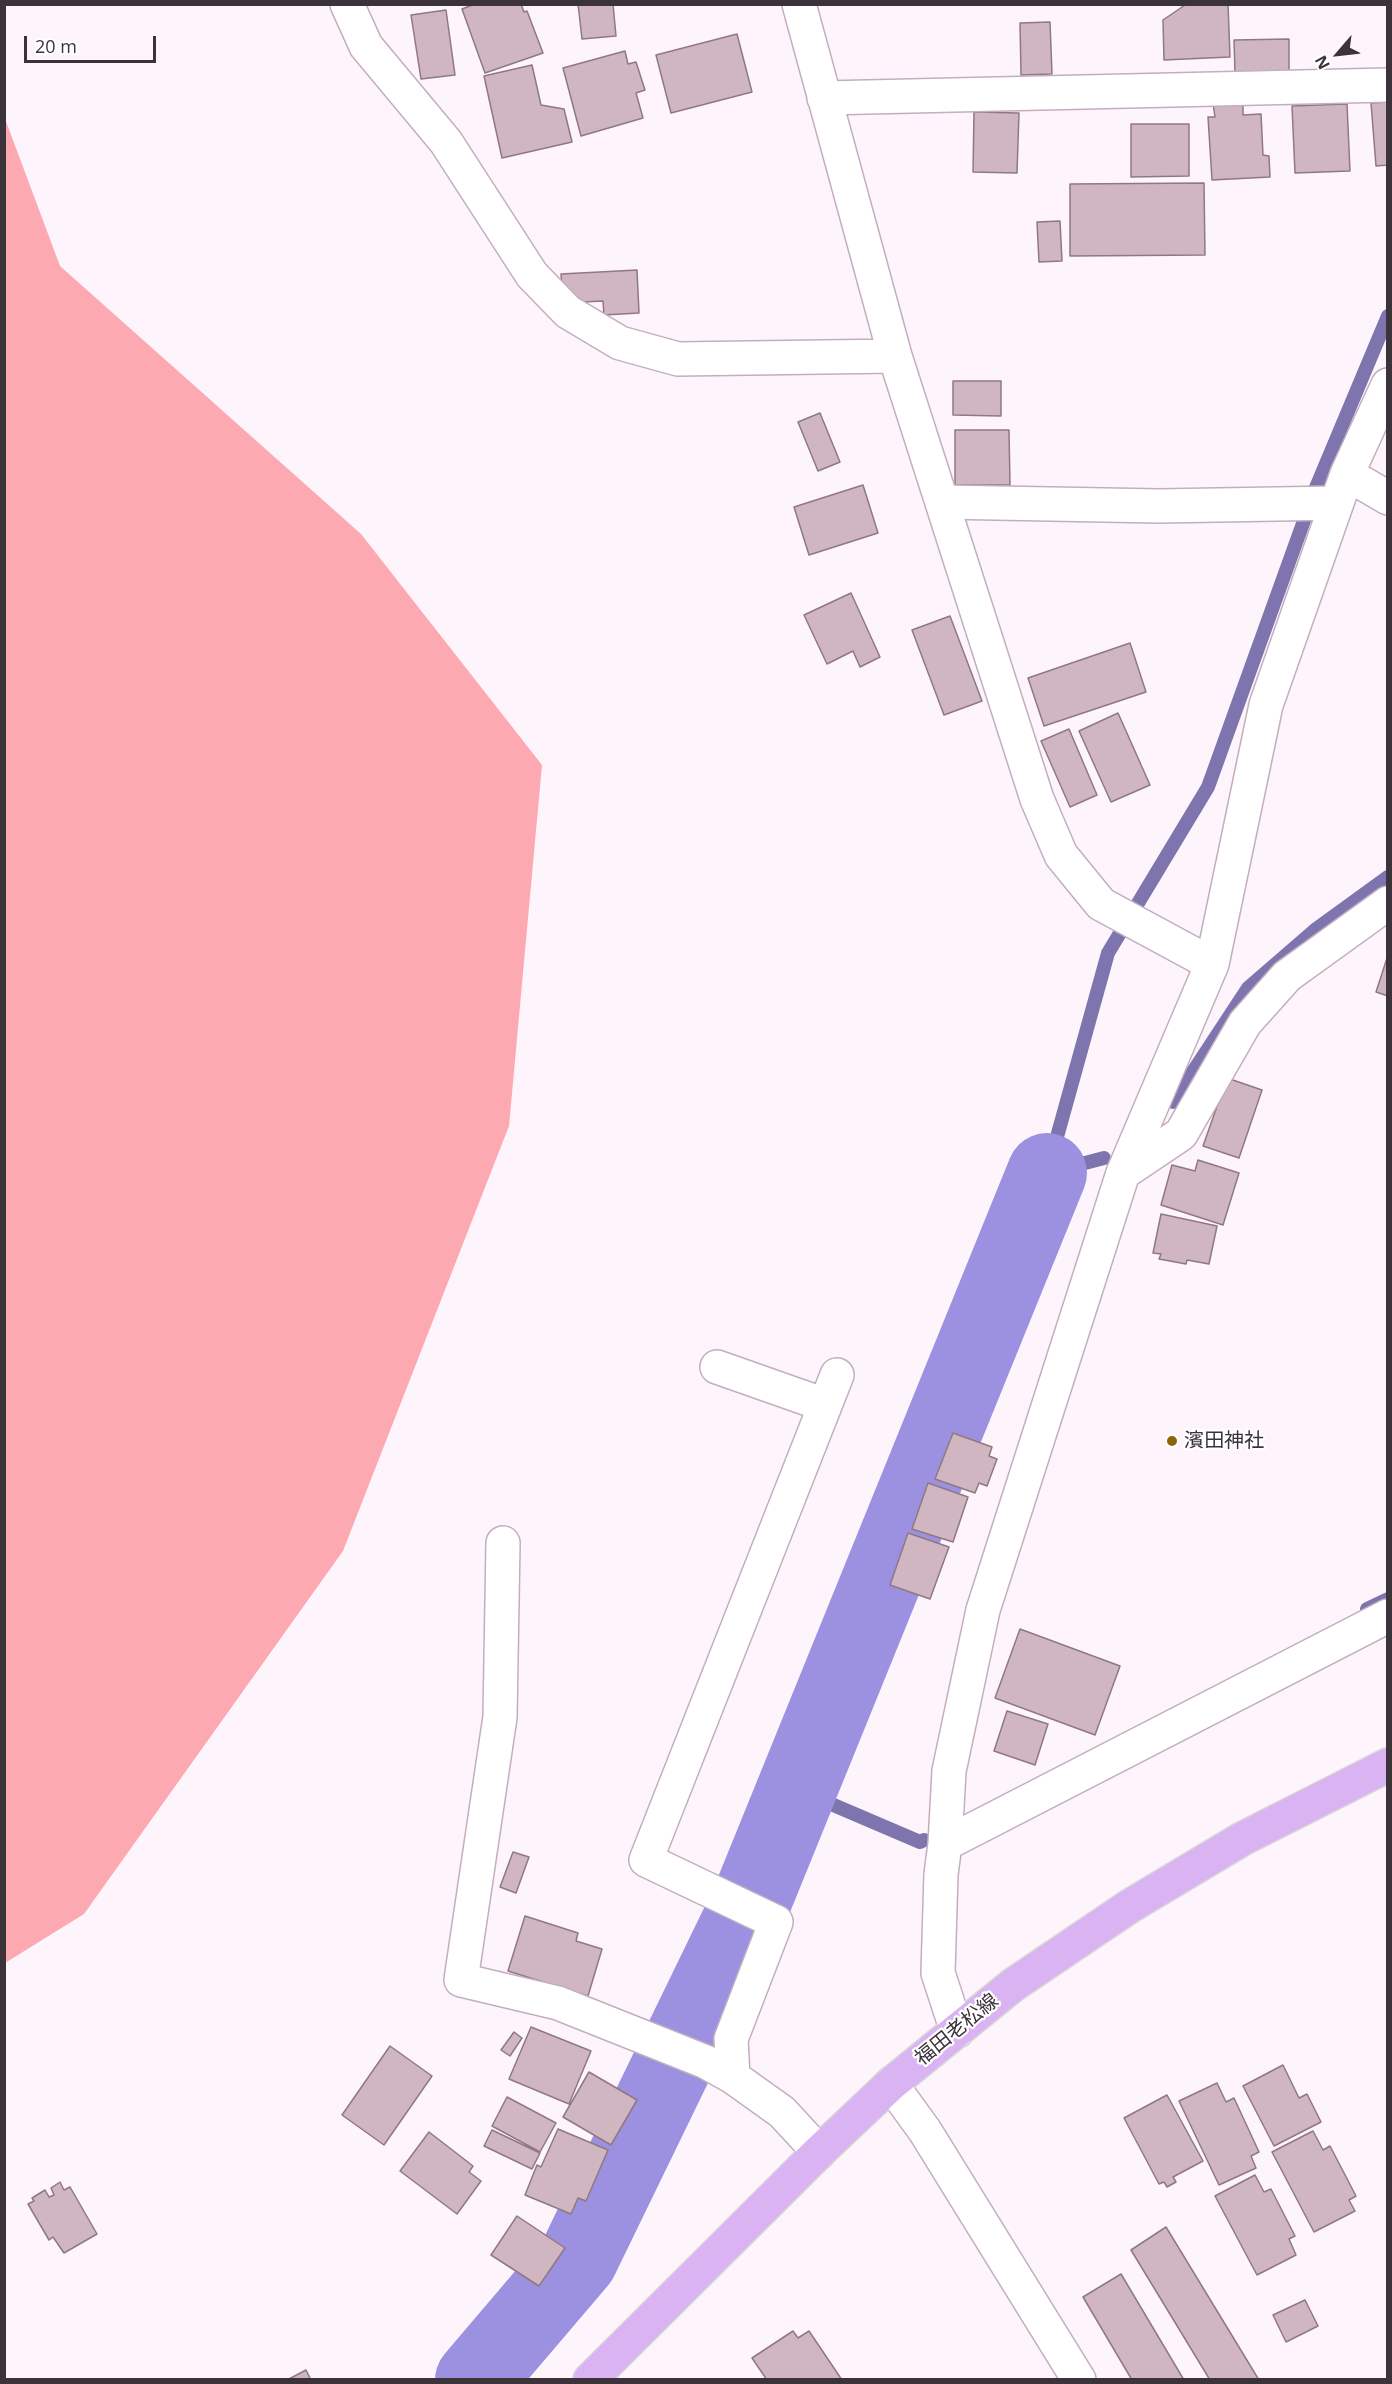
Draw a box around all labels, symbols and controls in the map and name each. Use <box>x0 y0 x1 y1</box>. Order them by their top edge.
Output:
scale bar <box>27 24 159 62</box>
north arrow <box>1308 24 1368 84</box>
text: 20 m <box>35 34 77 58</box>
text: N <box>1309 52 1335 73</box>
place label: 濱田神社 <box>1184 1429 1264 1453</box>
marker: 濱田神社 <box>1165 1434 1179 1448</box>
street label: 福田老松線 <box>911 1989 1003 2071</box>

